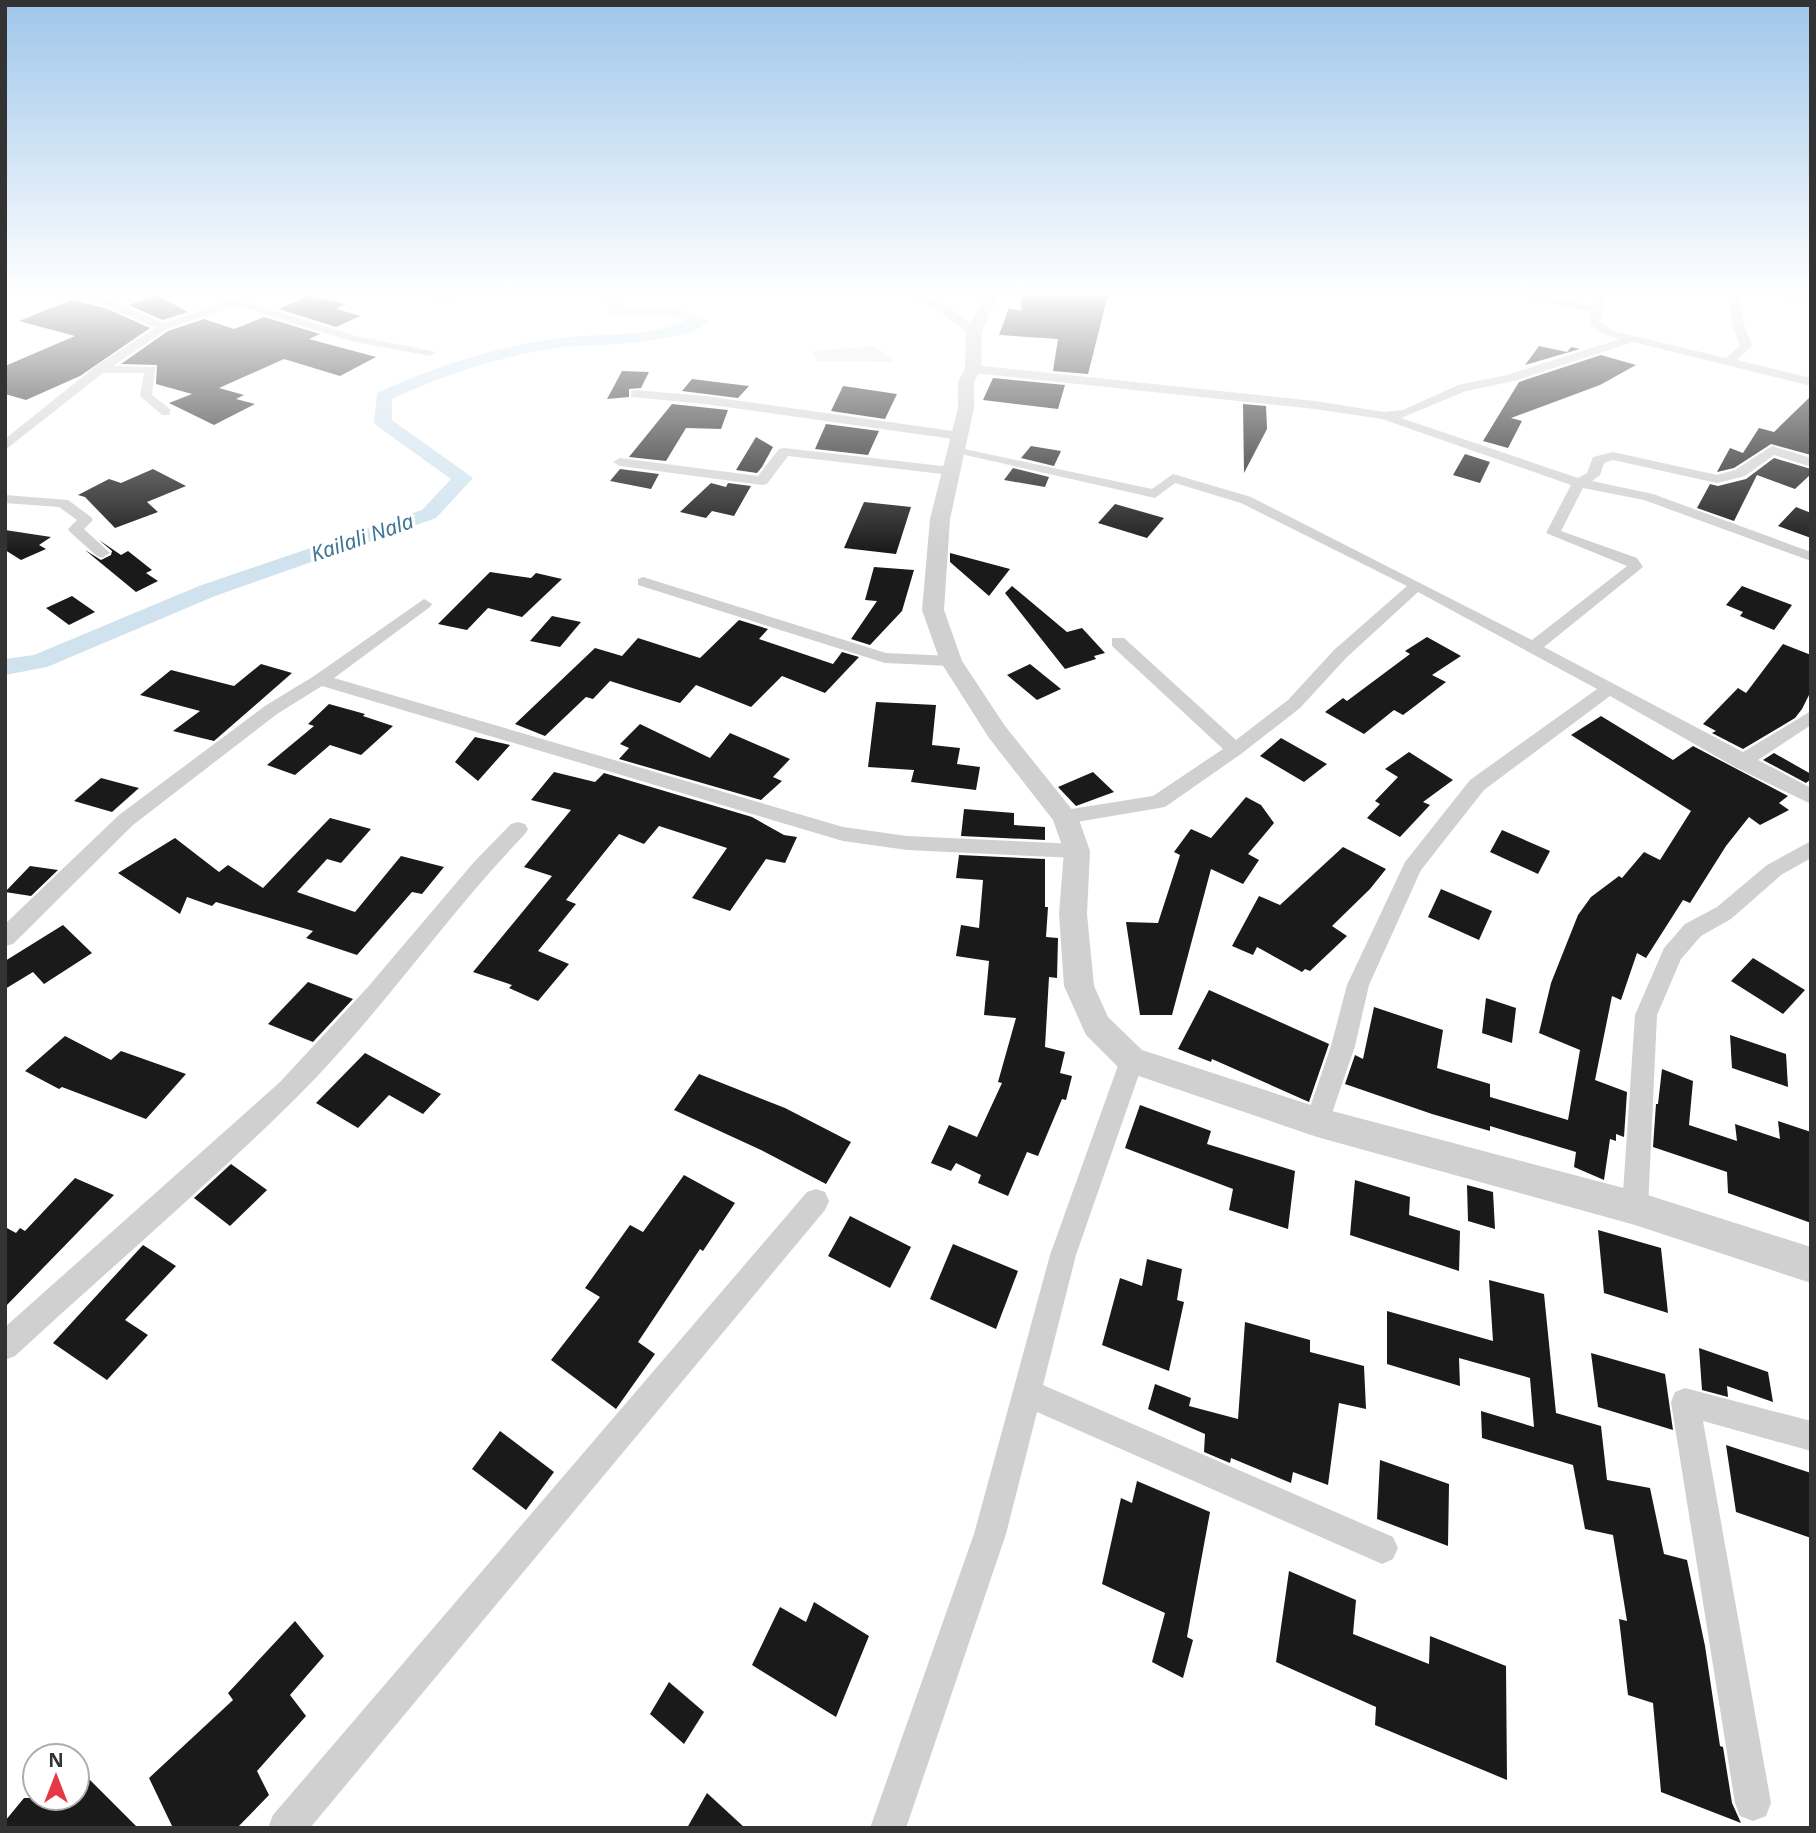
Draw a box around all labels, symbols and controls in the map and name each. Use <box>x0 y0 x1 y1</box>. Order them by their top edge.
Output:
water label: Kailali Nala <box>307 506 417 568</box>
north arrow <box>21 1742 91 1812</box>
text: N <box>48 1747 64 1773</box>

